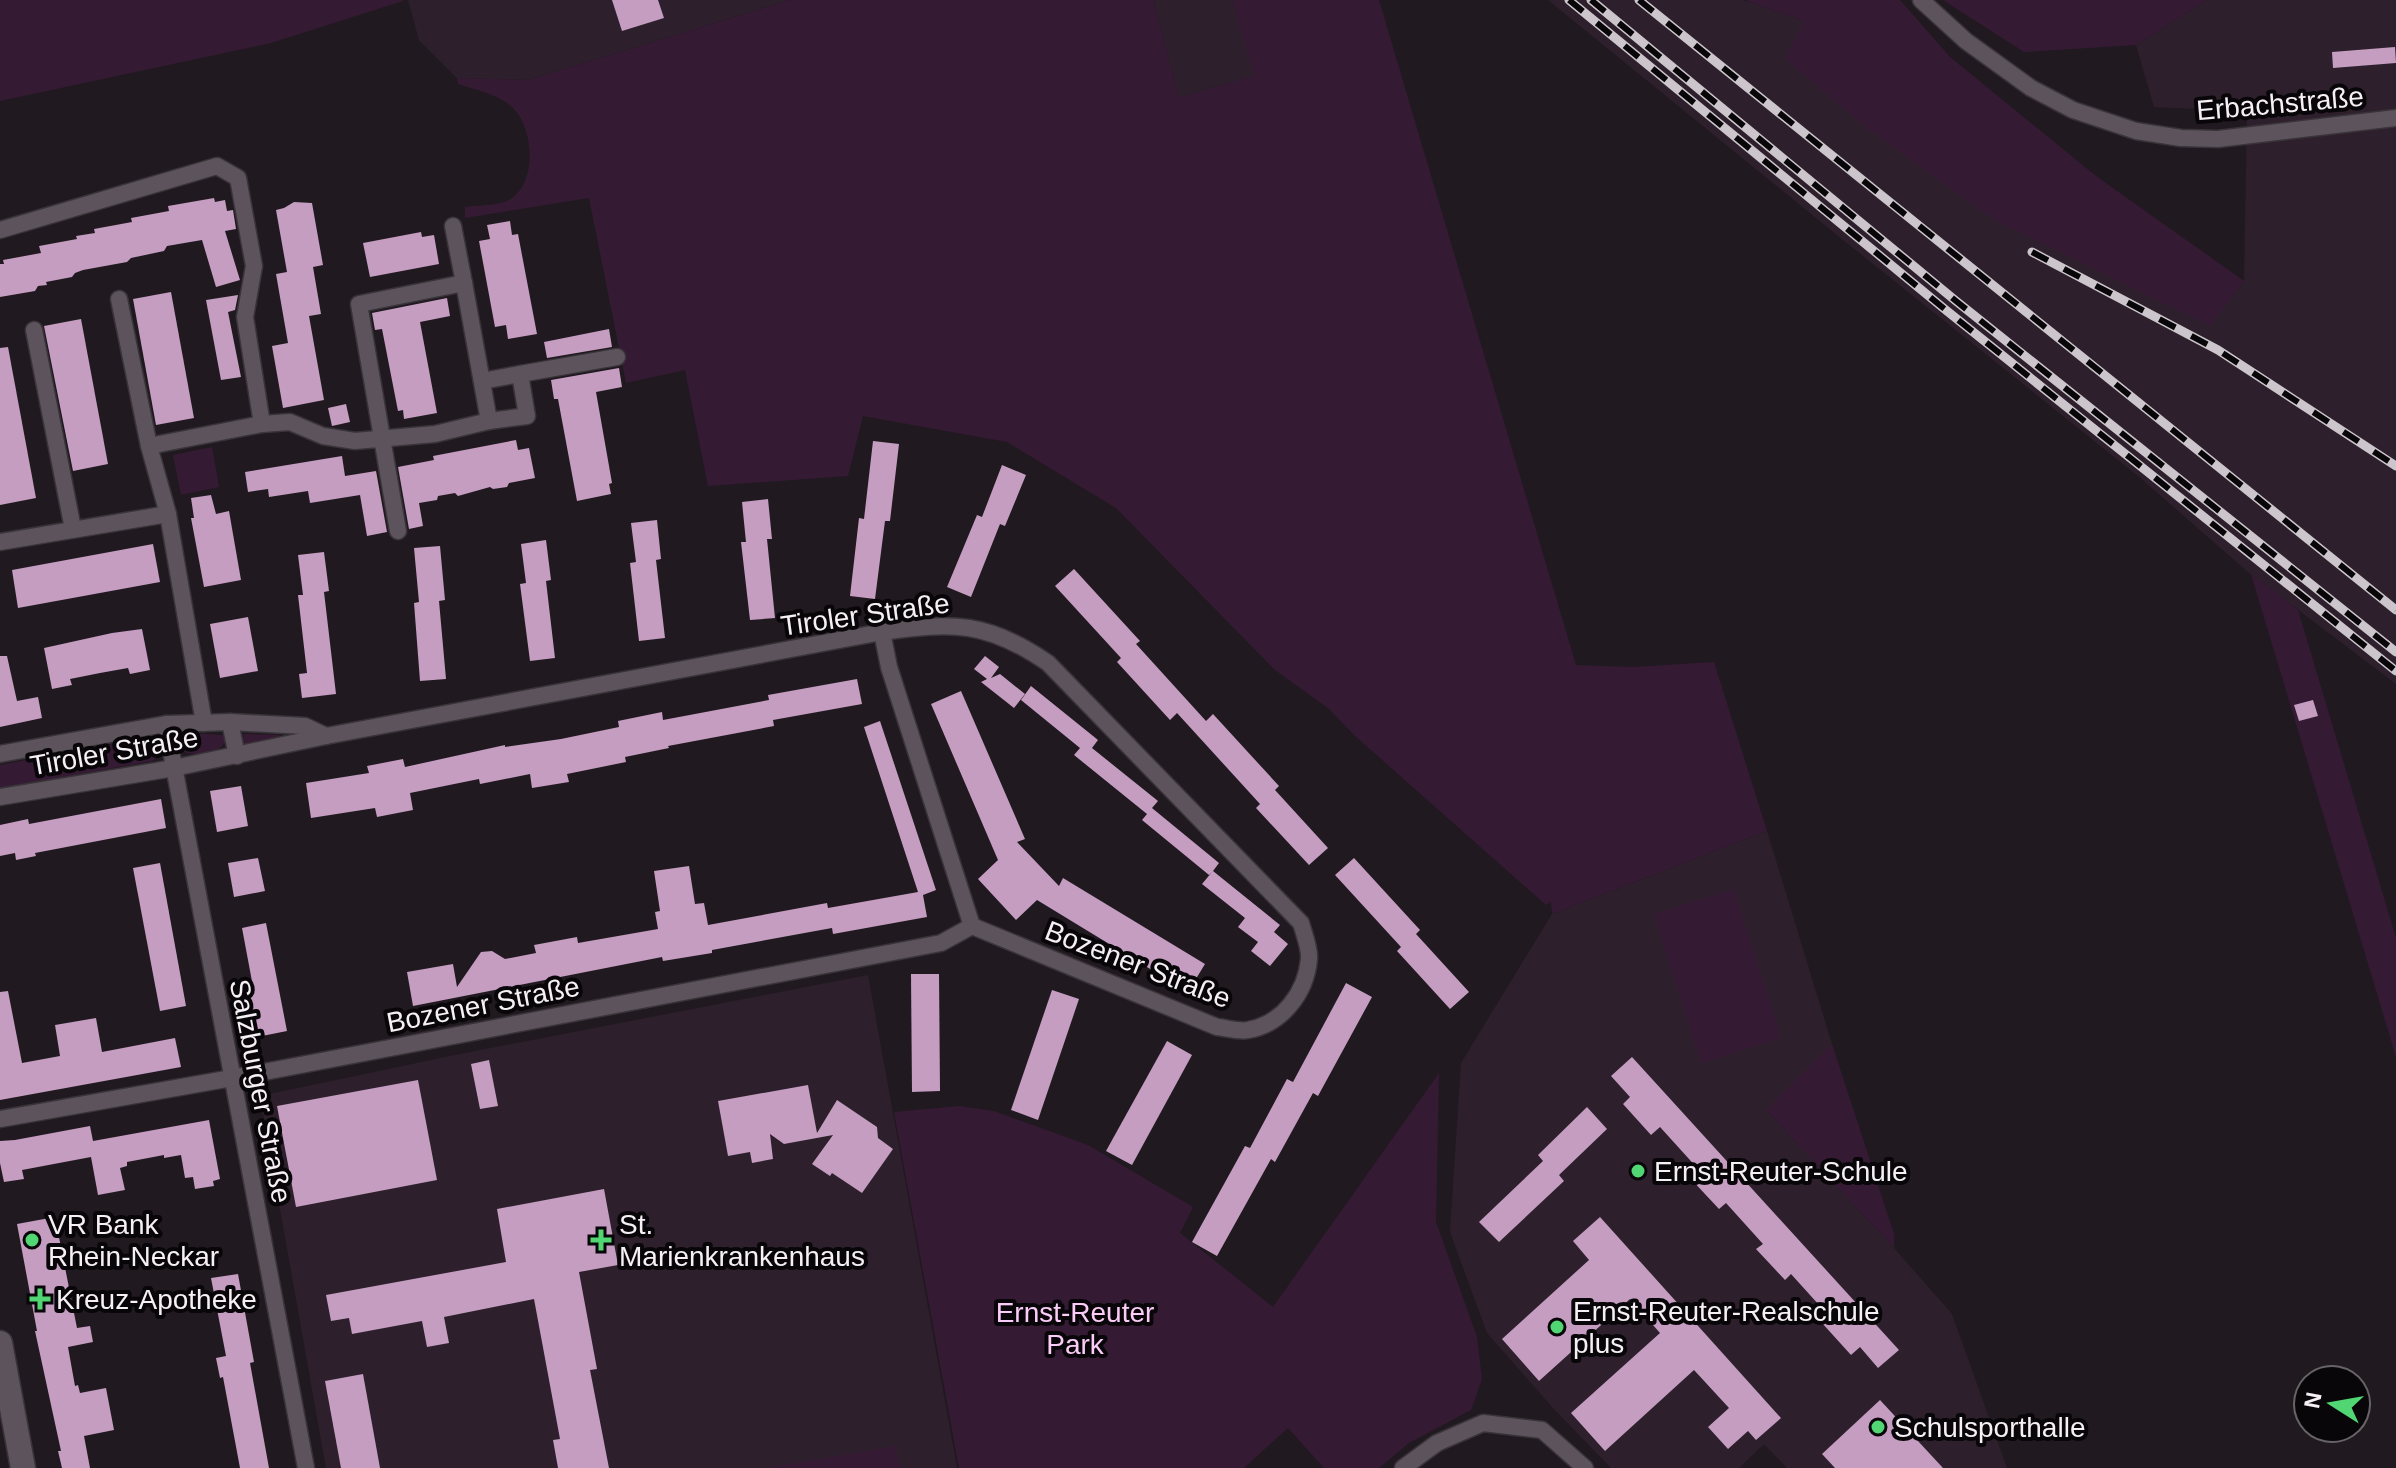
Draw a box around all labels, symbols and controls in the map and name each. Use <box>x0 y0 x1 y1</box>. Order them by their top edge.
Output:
street label: Erbachstraße <box>2195 81 2365 126</box>
street label: Tiroler Straße <box>779 587 951 642</box>
street label: Tiroler Straße <box>28 721 201 782</box>
street label: Bozener Straße <box>1041 915 1235 1014</box>
street label: Bozener Straße <box>384 971 582 1038</box>
street label: Salzburger Straße <box>224 977 297 1206</box>
place label: Ernst-Reuter-Schule <box>1654 1156 1908 1187</box>
marker: Ernst-Reuter-Schule <box>1629 1162 1647 1180</box>
place label: VR Bank Rhein-Neckar <box>48 1209 219 1272</box>
place label: St. Marienkrankenhaus <box>619 1209 865 1272</box>
marker: St. Marienkrankenhaus <box>590 1229 612 1251</box>
marker: VR Bank Rhein-Neckar <box>23 1231 41 1249</box>
place label: Kreuz-Apotheke <box>56 1284 257 1315</box>
marker: Kreuz-Apotheke <box>31 1290 49 1308</box>
place label: Ernst-Reuter-Realschule plus <box>1573 1296 1880 1359</box>
park label: Ernst-Reuter Park <box>996 1297 1154 1360</box>
marker: Ernst-Reuter-Realschule plus <box>1548 1318 1566 1336</box>
north arrow <box>2292 1364 2372 1444</box>
text: N <box>2299 1390 2327 1410</box>
place label: Schulsporthalle <box>1894 1412 2085 1443</box>
marker: Schulsporthalle <box>1869 1418 1887 1436</box>

